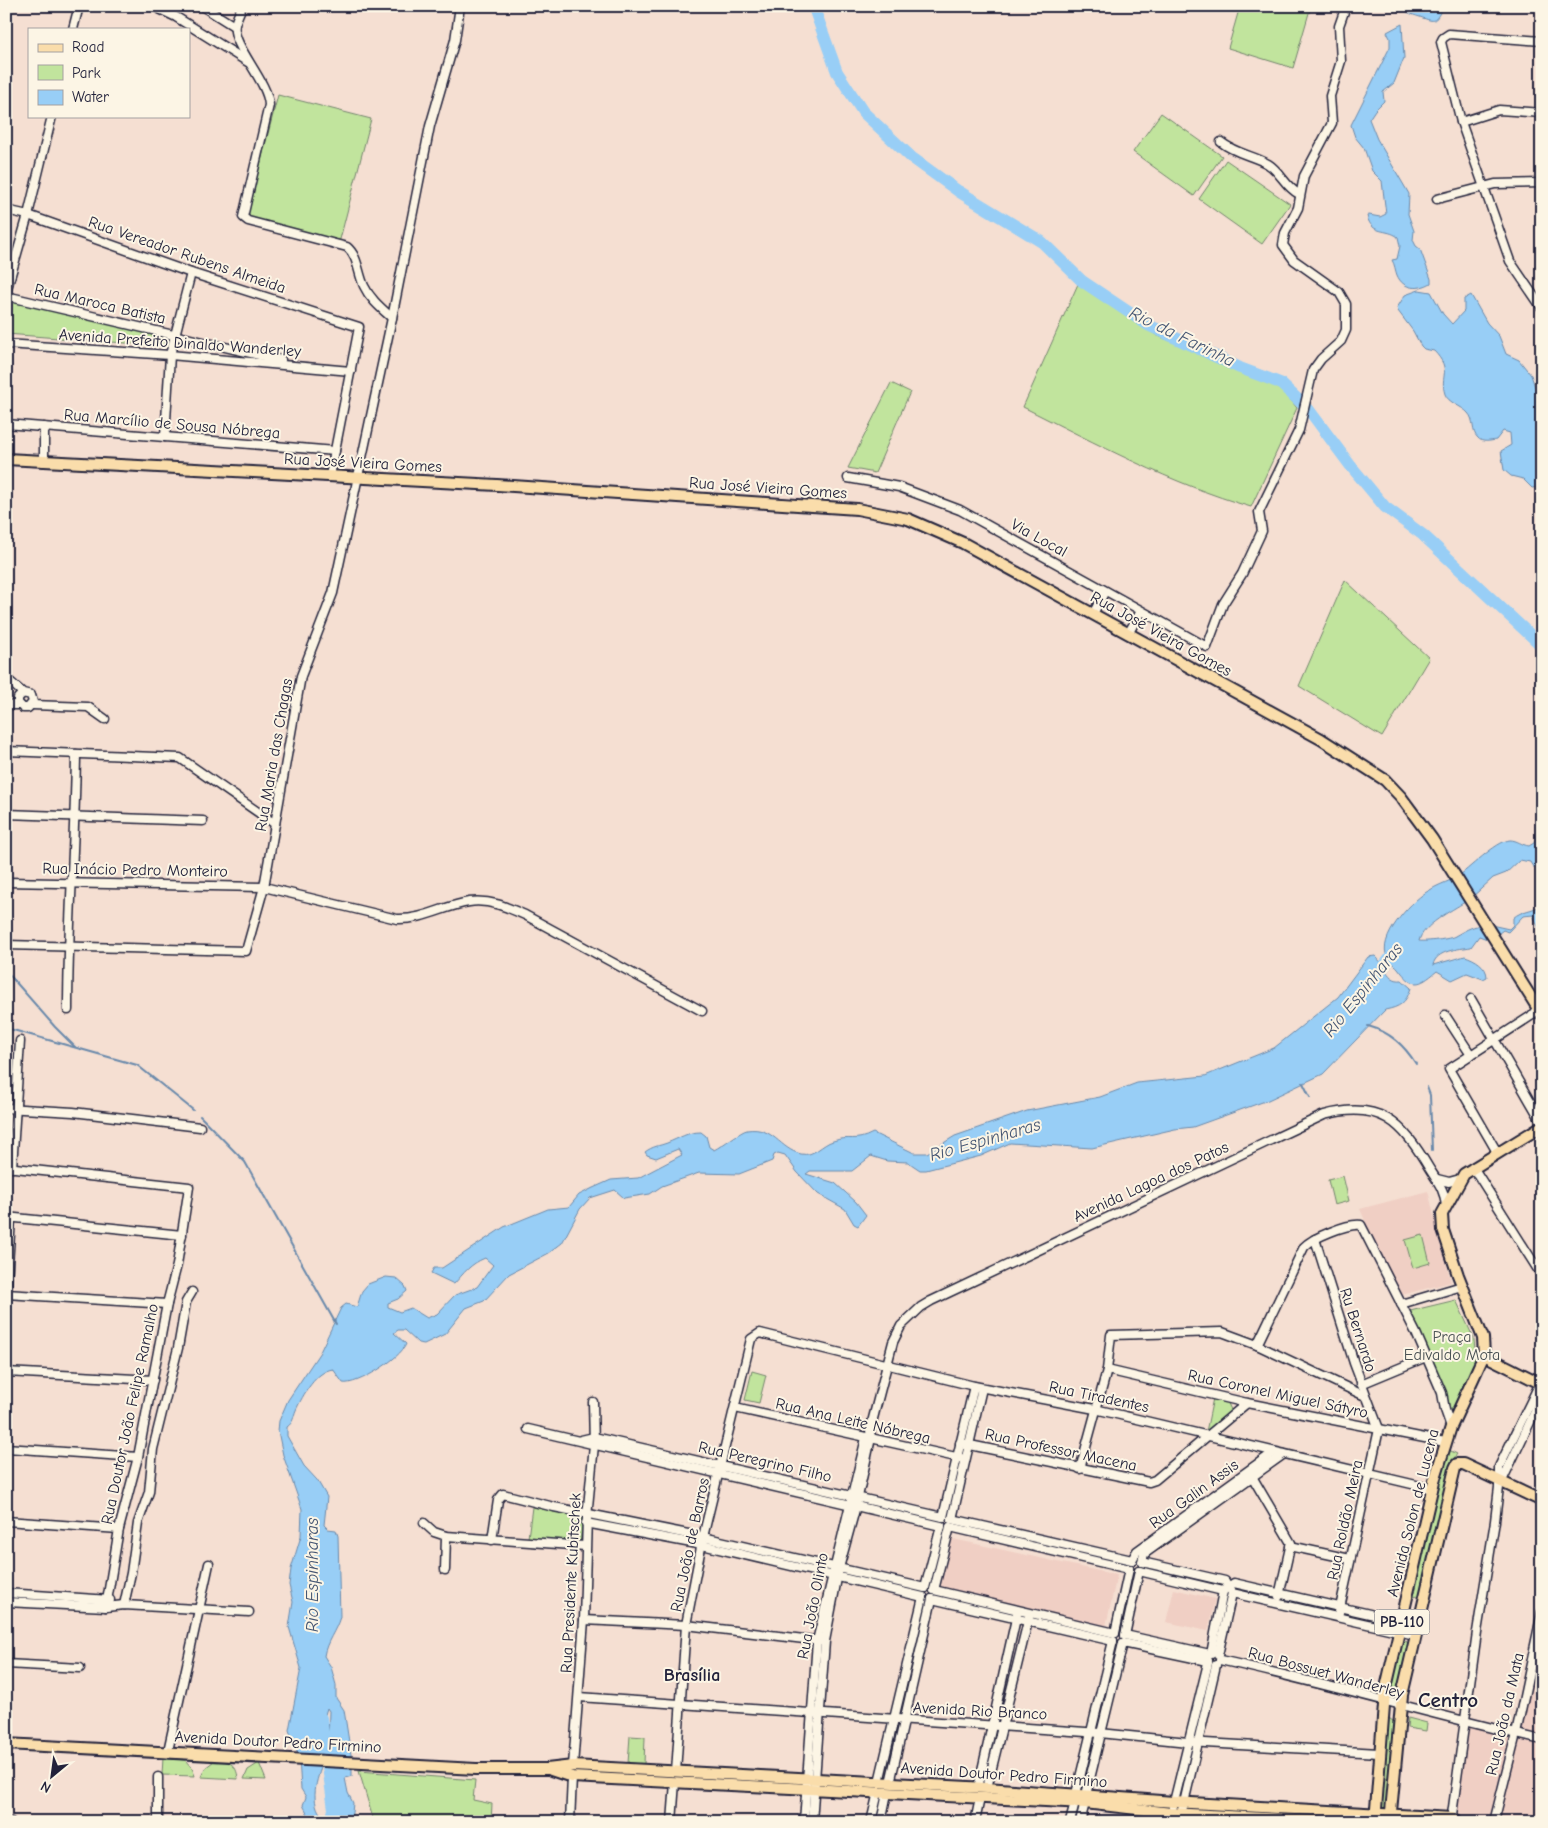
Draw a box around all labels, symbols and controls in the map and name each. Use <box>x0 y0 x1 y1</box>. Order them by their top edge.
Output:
legend <box>28 28 190 118</box>
text: Road <box>72 38 104 56</box>
text: Park <box>72 64 101 82</box>
text: Water <box>72 88 109 106</box>
street label: Rua Vereador Rubens Almeida <box>86 213 288 297</box>
street label: Rua Maroca Batista <box>33 280 167 328</box>
water label: Rio da Farinha <box>1126 302 1238 372</box>
street label: Avenida Prefeito Dinaldo Wanderley <box>58 326 303 361</box>
street label: Rua Marcílio de Sousa Nóbrega <box>63 406 281 442</box>
street label: Rua José Vieira Gomes <box>283 450 443 476</box>
street label: Rua José Vieira Gomes <box>688 474 848 503</box>
street label: Via Local <box>1008 515 1070 561</box>
street label: Rua José Vieira Gomes <box>1087 588 1235 680</box>
street label: Rua Maria das Chagas <box>252 677 296 833</box>
street label: Rua Inácio Pedro Monteiro <box>42 859 228 881</box>
water label: Rio Espinharas <box>1319 938 1408 1041</box>
water label: Rio Espinharas <box>927 1114 1043 1166</box>
street label: Avenida Lagoa dos Patos <box>1070 1138 1232 1226</box>
street label: Ru Bernardo <box>1336 1286 1380 1374</box>
street label: Rua Doutor João Felipe Ramalho <box>98 1302 162 1526</box>
park label: Praça Edivaldo Mota <box>1404 1328 1500 1364</box>
street label: Rua Coronel Miguel Sátyro <box>1186 1366 1370 1422</box>
street label: Rua Tiradentes <box>1047 1378 1151 1416</box>
street label: Rua Ana Leite Nóbrega <box>774 1394 932 1448</box>
street label: Rua Professor Macena <box>983 1425 1139 1475</box>
street label: Avenida Solon de Lucena <box>1383 1427 1443 1599</box>
street label: Rua Peregrino Filho <box>697 1438 833 1486</box>
street label: Rua Galin Assis <box>1146 1456 1242 1532</box>
street label: Rua Roldão Meira <box>1323 1458 1367 1582</box>
street label: Rua João de Barros <box>667 1476 713 1614</box>
street label: Rua Presidente Kubitschek <box>557 1492 585 1673</box>
water label: Rio Espinharas <box>302 1517 323 1632</box>
street label: Rua João Olinto <box>794 1551 832 1661</box>
road number: PB-110 <box>1374 1610 1430 1634</box>
street label: Rua Bossuet Wanderley <box>1246 1644 1407 1703</box>
street label: Rua João da Mata <box>1482 1651 1528 1777</box>
district label: Brasília <box>664 1665 720 1686</box>
district label: Centro <box>1418 1688 1478 1712</box>
street label: Avenida Rio Branco <box>912 1698 1048 1724</box>
street label: Avenida Doutor Pedro Firmino <box>174 1728 382 1756</box>
north arrow <box>28 1750 78 1800</box>
street label: Avenida Doutor Pedro Firmino <box>900 1759 1108 1791</box>
text: N <box>38 1777 54 1797</box>

